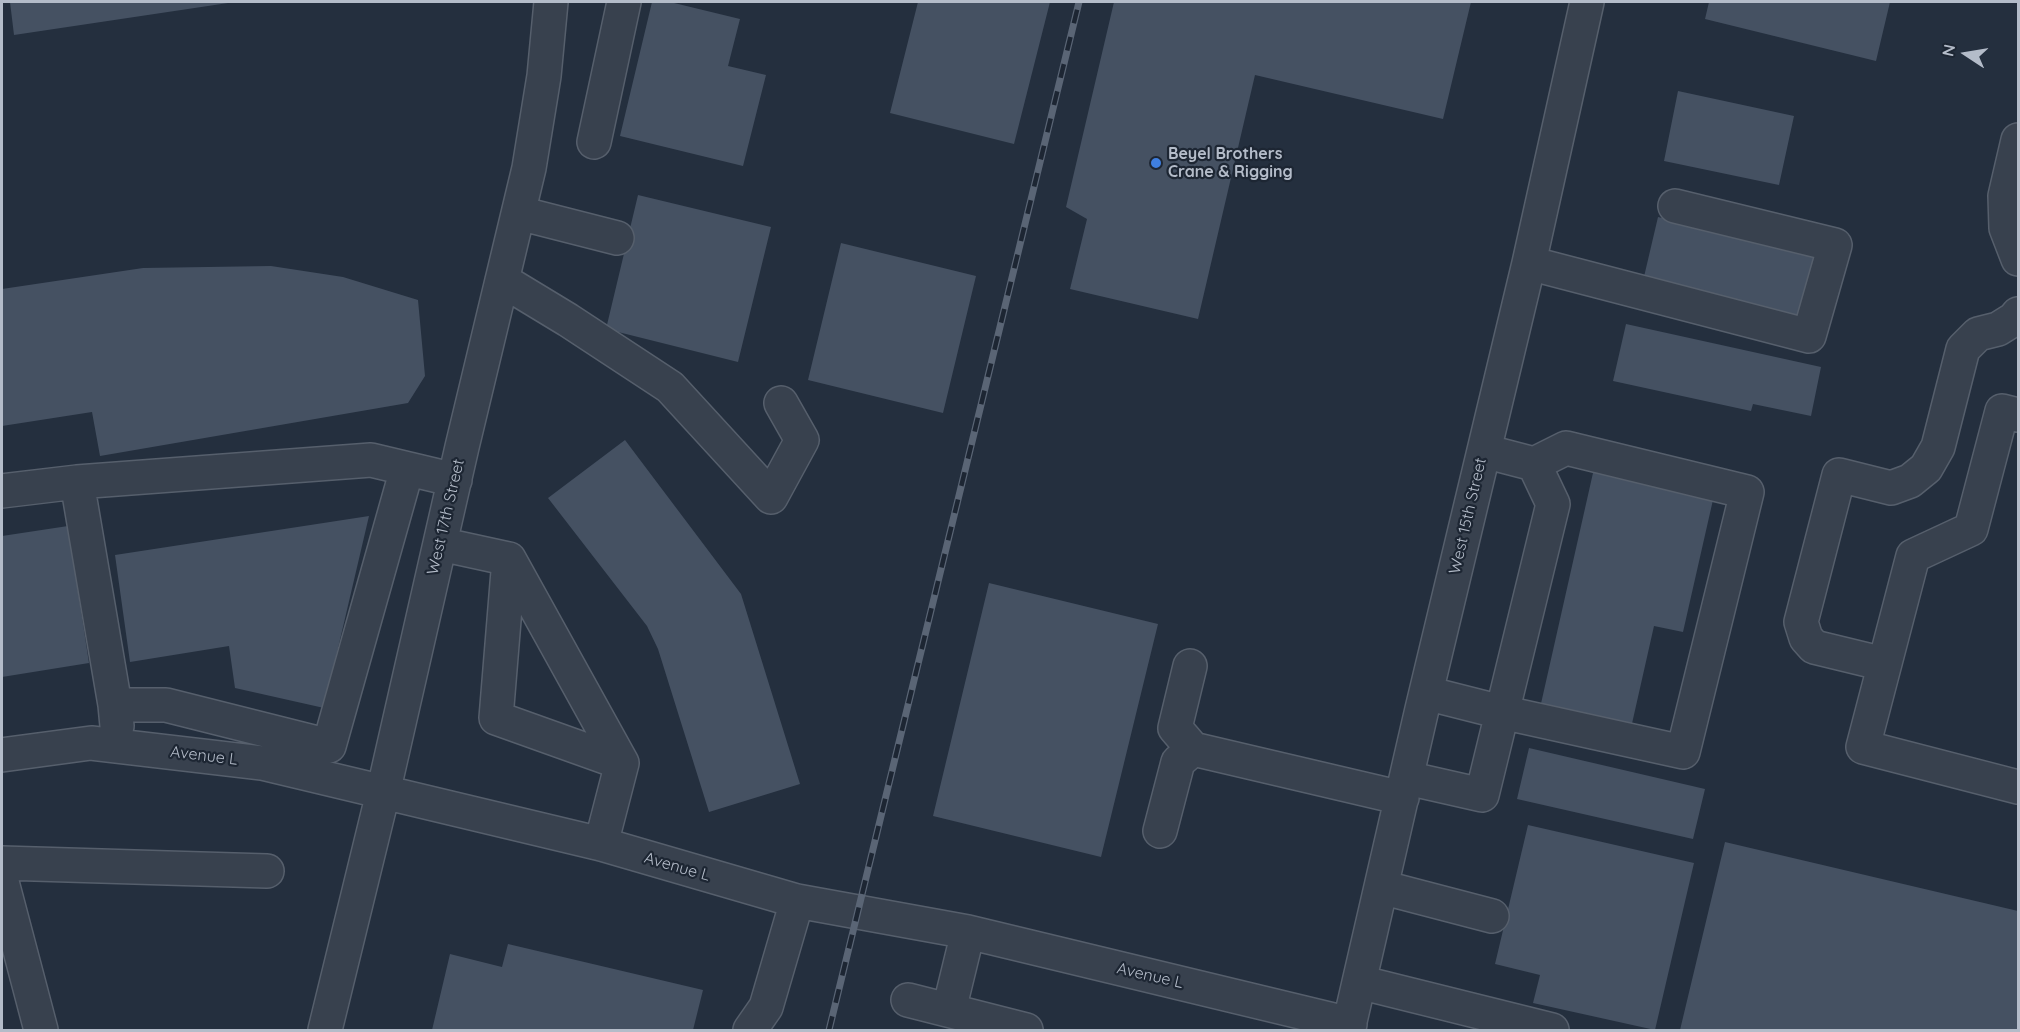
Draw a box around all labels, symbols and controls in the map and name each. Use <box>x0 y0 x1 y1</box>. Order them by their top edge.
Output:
north arrow <box>1936 24 1996 84</box>
text: N <box>1937 42 1959 58</box>
place label: Beyel Brothers Crane & Rigging <box>1168 144 1293 182</box>
marker: Beyel Brothers Crane & Rigging <box>1149 156 1163 170</box>
street label: West 15th Street <box>1445 456 1491 576</box>
street label: West 17th Street <box>423 457 469 577</box>
street label: Avenue L <box>169 742 239 770</box>
street label: Avenue L <box>642 848 712 886</box>
street label: Avenue L <box>1115 959 1185 993</box>

